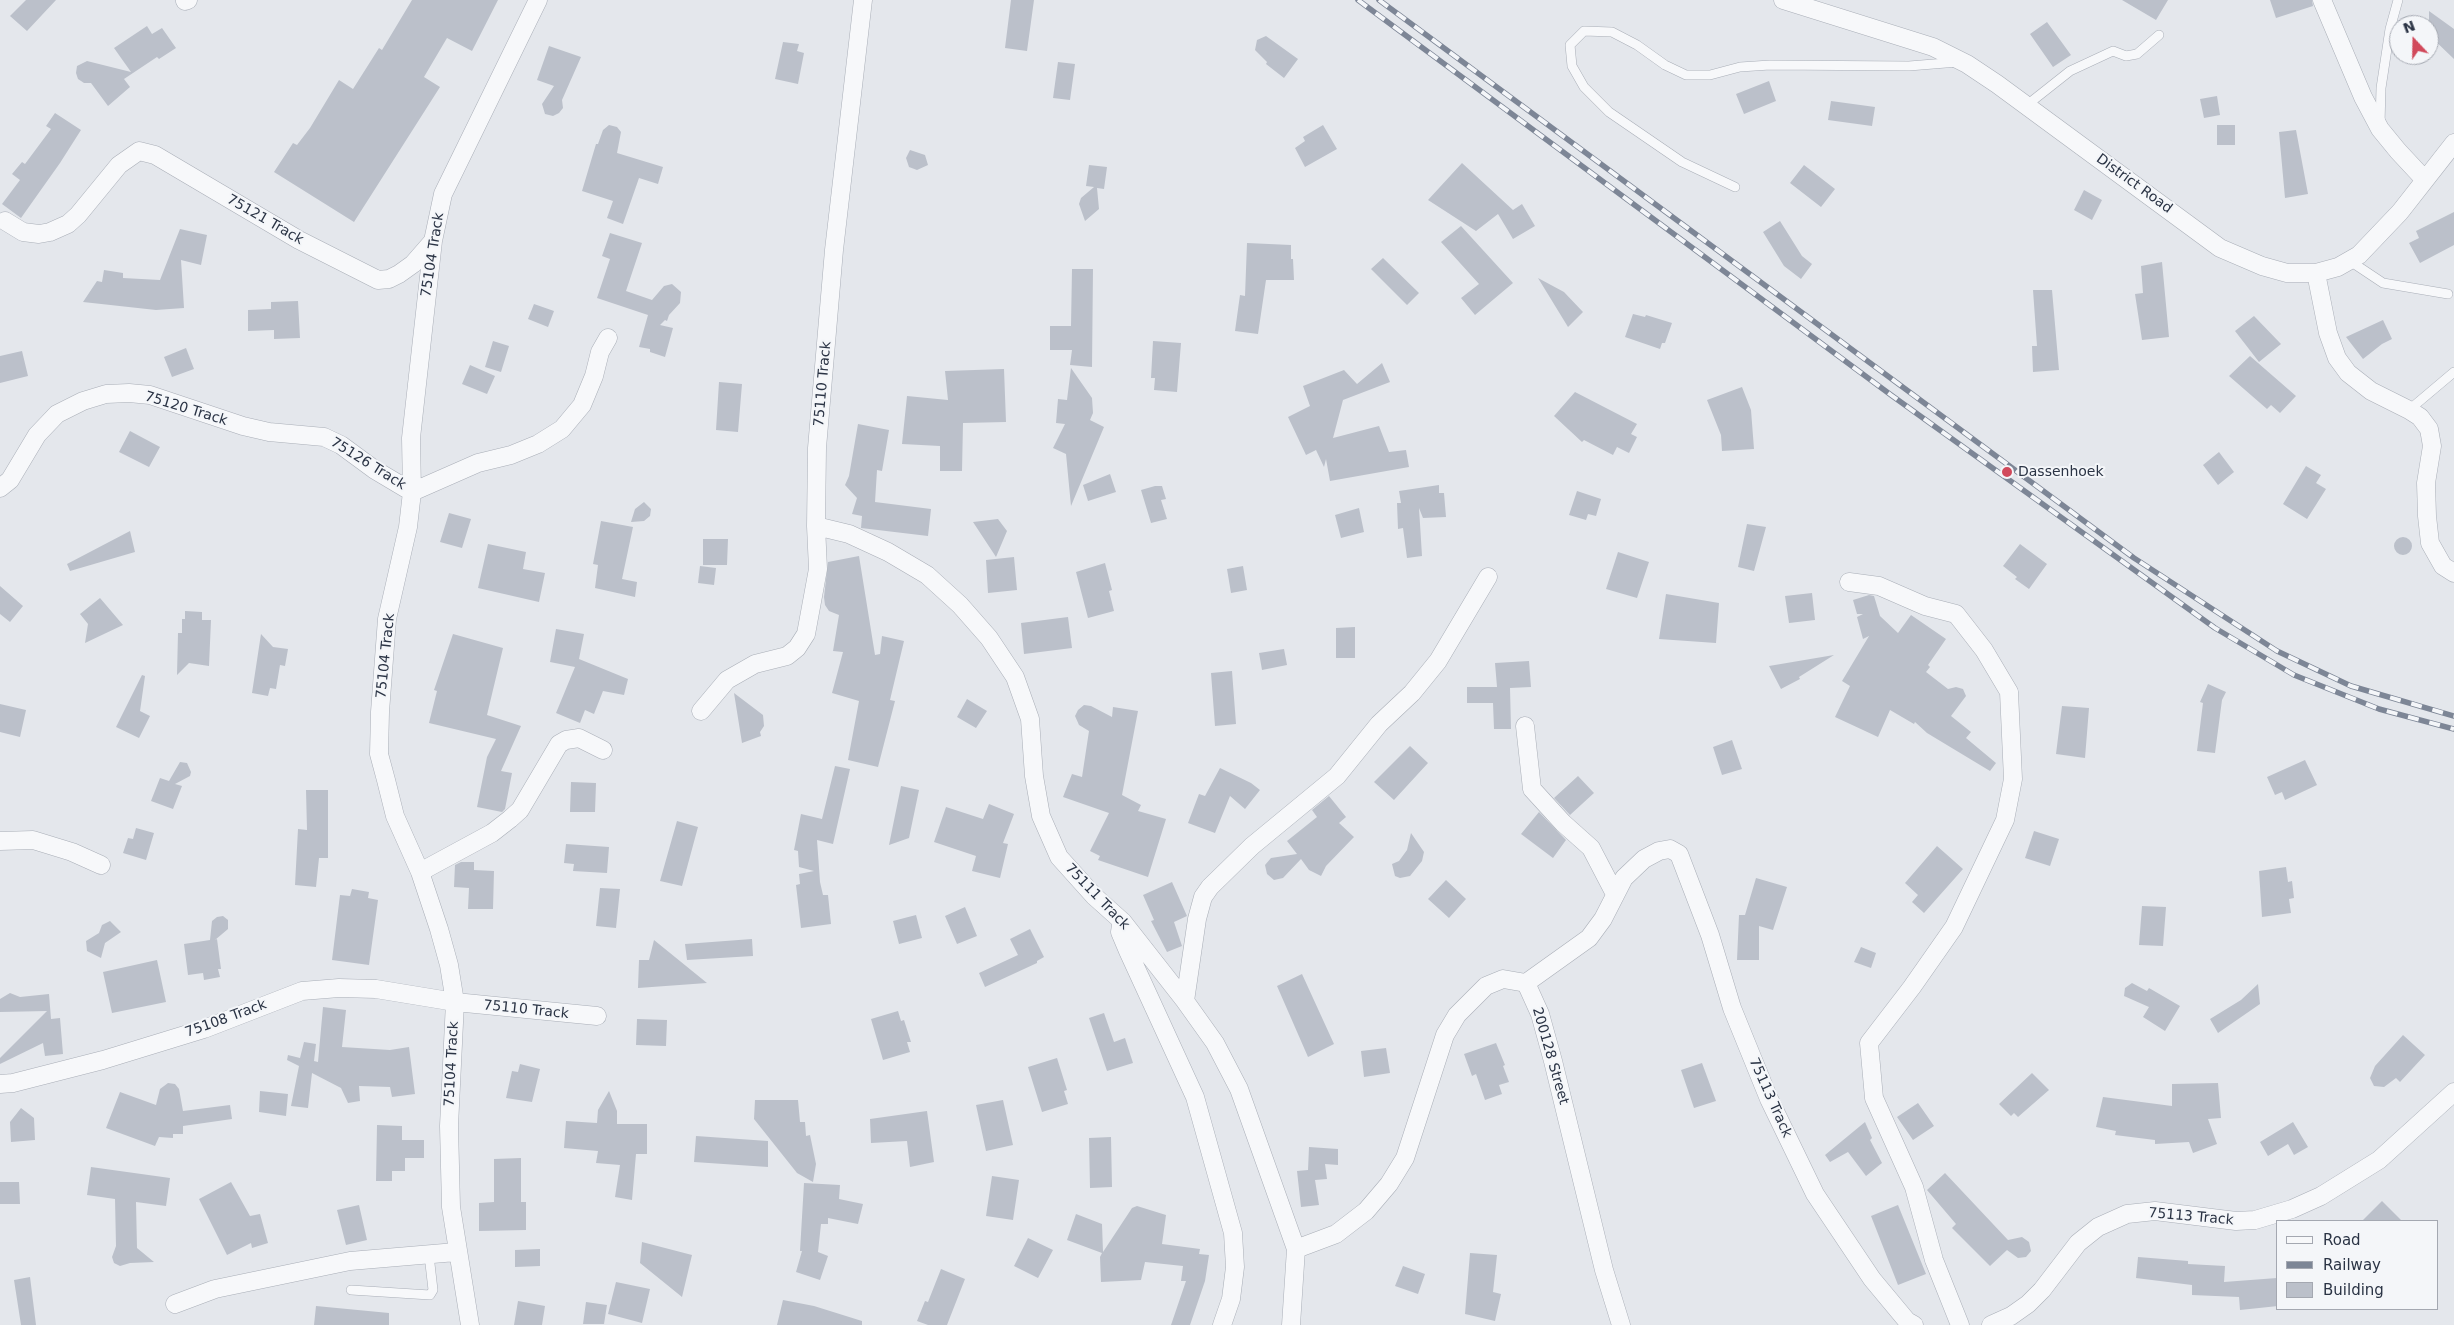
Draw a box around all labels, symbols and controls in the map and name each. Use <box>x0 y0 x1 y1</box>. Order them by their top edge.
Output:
north arrow <box>2389 15 2439 65</box>
text: N <box>2401 17 2417 36</box>
street label: District Road <box>2093 151 2175 217</box>
street label: 75121 Track <box>224 191 306 249</box>
street label: 75104 Track <box>418 211 448 299</box>
street label: 75110 Track <box>811 341 835 427</box>
street label: 75120 Track <box>143 388 229 430</box>
street label: 75126 Track <box>327 434 409 494</box>
place label: Dassenhoek <box>2018 464 2104 480</box>
marker: Dassenhoek <box>2000 465 2014 479</box>
street label: 75104 Track <box>373 613 399 699</box>
street label: 75111 Track <box>1061 860 1133 934</box>
street label: 75108 Track <box>183 996 269 1042</box>
street label: 75110 Track <box>483 997 569 1023</box>
street label: 200128 Street <box>1528 1005 1572 1107</box>
street label: 75104 Track <box>441 1021 463 1107</box>
street label: 75113 Track <box>1745 1055 1795 1141</box>
street label: 75113 Track <box>2148 1205 2234 1229</box>
legend <box>2276 1220 2439 1310</box>
text: Road <box>2323 1231 2361 1249</box>
text: Railway <box>2323 1256 2381 1274</box>
text: Building <box>2323 1281 2384 1299</box>

